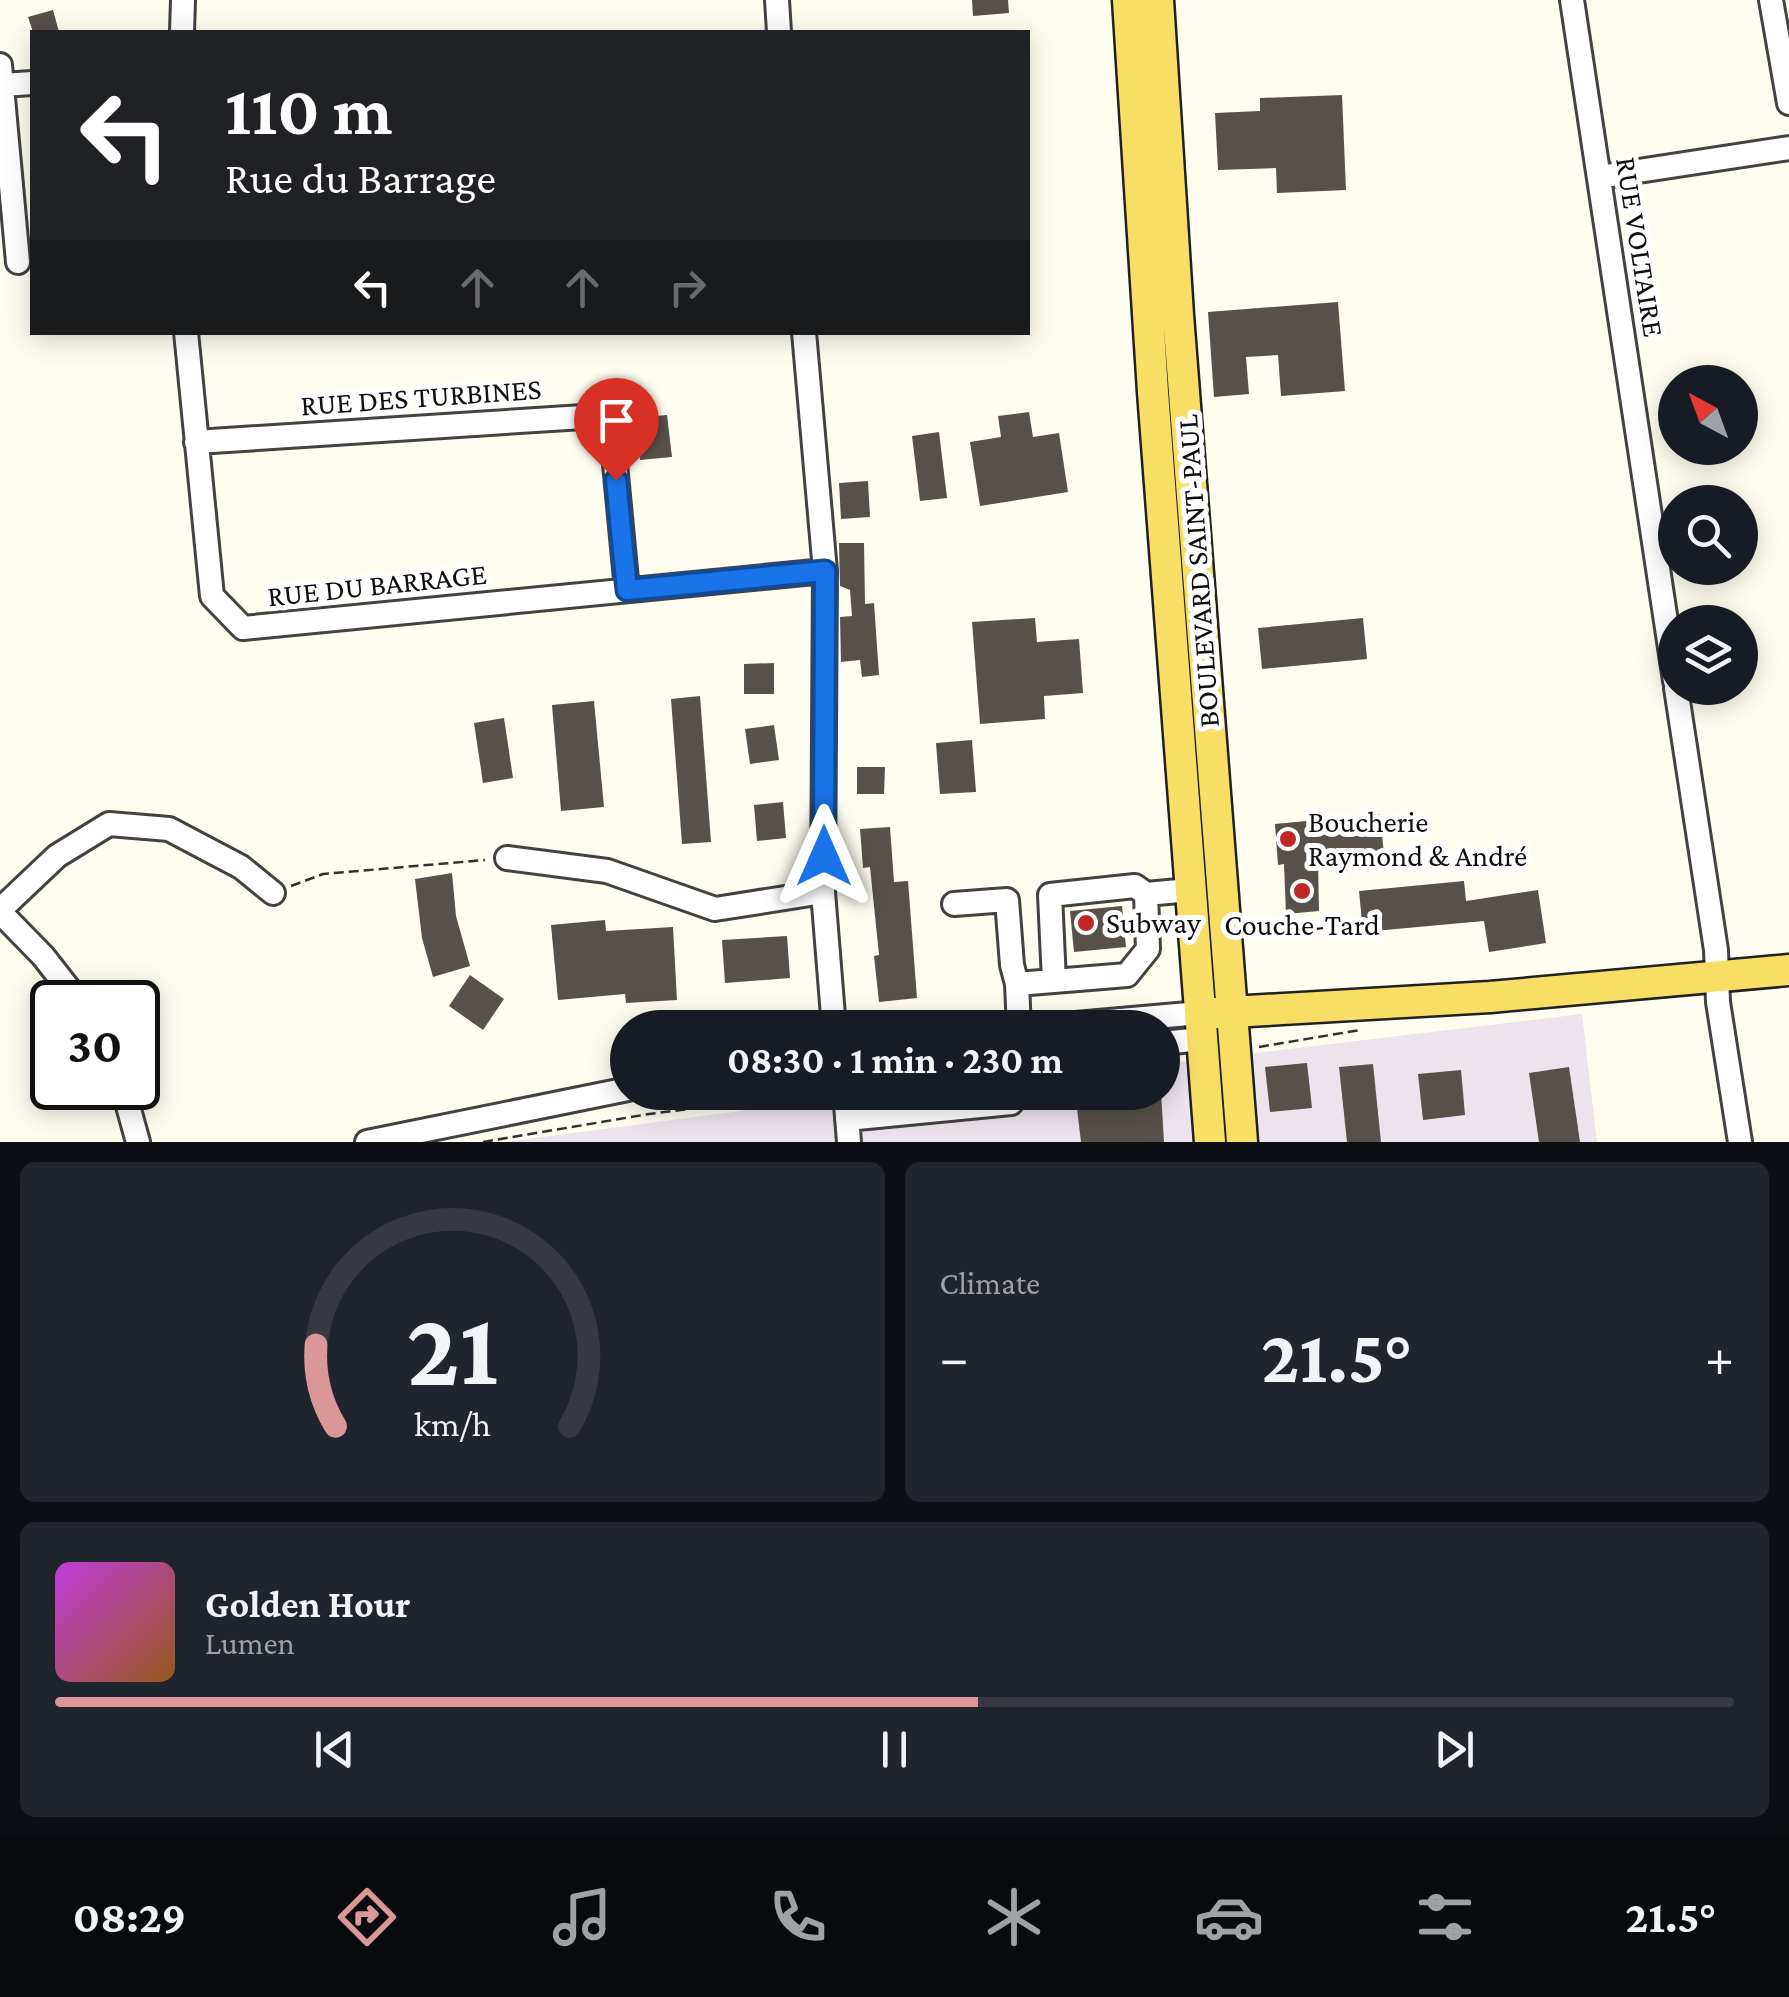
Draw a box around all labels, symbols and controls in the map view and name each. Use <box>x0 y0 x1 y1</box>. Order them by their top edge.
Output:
icon: left <box>60 70 190 200</box>
text: 110 m <box>225 71 393 149</box>
text: Rue du Barrage <box>225 153 496 203</box>
street label: RUE VOLTAIRE <box>1610 155 1671 339</box>
icon: left <box>345 260 400 315</box>
icon: ahead <box>450 260 505 315</box>
icon: ahead <box>555 260 610 315</box>
icon: right <box>660 260 715 315</box>
north arrow <box>1658 365 1758 465</box>
map controls <box>1658 365 1758 705</box>
street label: RUE DES TURBINES <box>299 372 543 421</box>
pin <box>574 378 659 481</box>
icon: arrive <box>589 393 644 448</box>
street label: BOULEVARD SAINT-PAUL <box>1170 413 1225 729</box>
button: search <box>1658 485 1758 585</box>
street label: RUE DU BARRAGE <box>266 557 488 612</box>
button: layers <box>1658 605 1758 705</box>
position arrow <box>772 804 876 908</box>
place label: Boucherie Raymond & André <box>1308 805 1527 873</box>
marker: Boucherie Raymond & André <box>1277 828 1299 850</box>
marker: Couche-Tard <box>1291 880 1313 902</box>
place label: Subway <box>1106 906 1201 940</box>
place label: Couche-Tard <box>1224 908 1380 941</box>
marker: Subway <box>1075 912 1097 934</box>
speed limit sign: 30 <box>30 980 160 1110</box>
text: 08:30 · 1 min · 230 m <box>727 1039 1063 1081</box>
text: Climate <box>940 1265 1040 1301</box>
text: 21 <box>406 1291 498 1406</box>
text: 21.5° <box>1261 1315 1412 1398</box>
text: − <box>940 1327 969 1388</box>
text: + <box>1705 1327 1734 1388</box>
text: km/h <box>414 1404 491 1444</box>
text: Golden Hour <box>205 1583 411 1625</box>
text: Lumen <box>205 1625 295 1661</box>
icon: previous <box>307 1722 362 1777</box>
icon: pause <box>867 1722 922 1777</box>
icon: next <box>1427 1722 1482 1777</box>
icon: directions <box>332 1882 402 1952</box>
icon: music <box>547 1882 617 1952</box>
icon: phone <box>763 1882 833 1952</box>
icon: climate <box>979 1882 1049 1952</box>
icon: car <box>1194 1882 1264 1952</box>
icon: filters <box>1410 1882 1480 1952</box>
text: 08:29 <box>73 1892 186 1942</box>
text: 21.5° <box>1625 1892 1716 1942</box>

